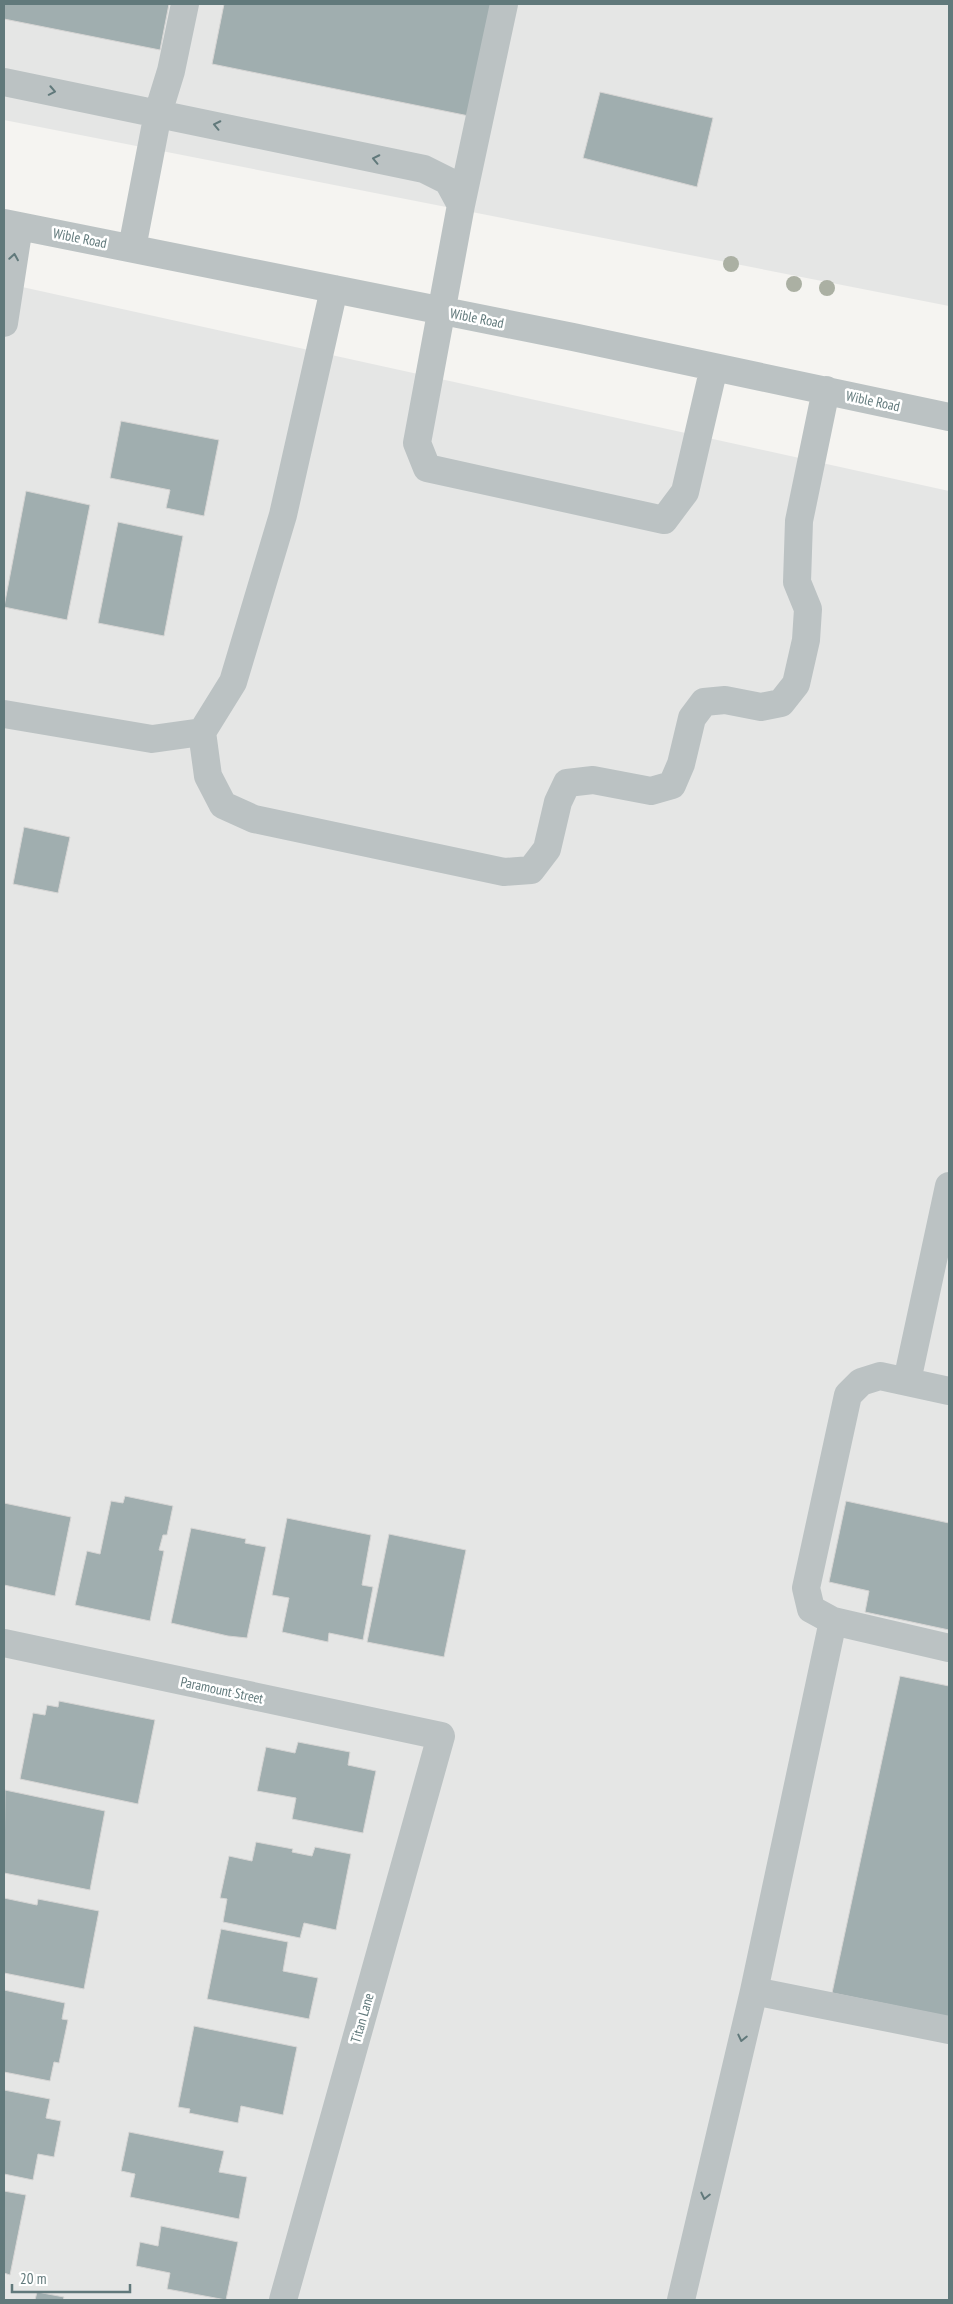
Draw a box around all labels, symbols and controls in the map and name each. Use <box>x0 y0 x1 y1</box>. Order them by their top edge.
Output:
one-way arrow <box>47 86 56 96</box>
one-way arrow <box>213 121 221 131</box>
one-way arrow <box>372 154 380 165</box>
street label: Wible Road <box>52 224 108 252</box>
one-way arrow <box>9 253 19 262</box>
street label: Wible Road <box>449 304 505 332</box>
street label: Wible Road <box>845 387 901 415</box>
street label: Paramount Street <box>179 1672 265 1708</box>
street label: Titan Lane <box>346 1991 378 2045</box>
one-way arrow <box>737 2033 748 2042</box>
one-way arrow <box>700 2192 711 2201</box>
scale bar <box>12 2262 130 2294</box>
text: 20 m <box>20 2269 46 2288</box>

